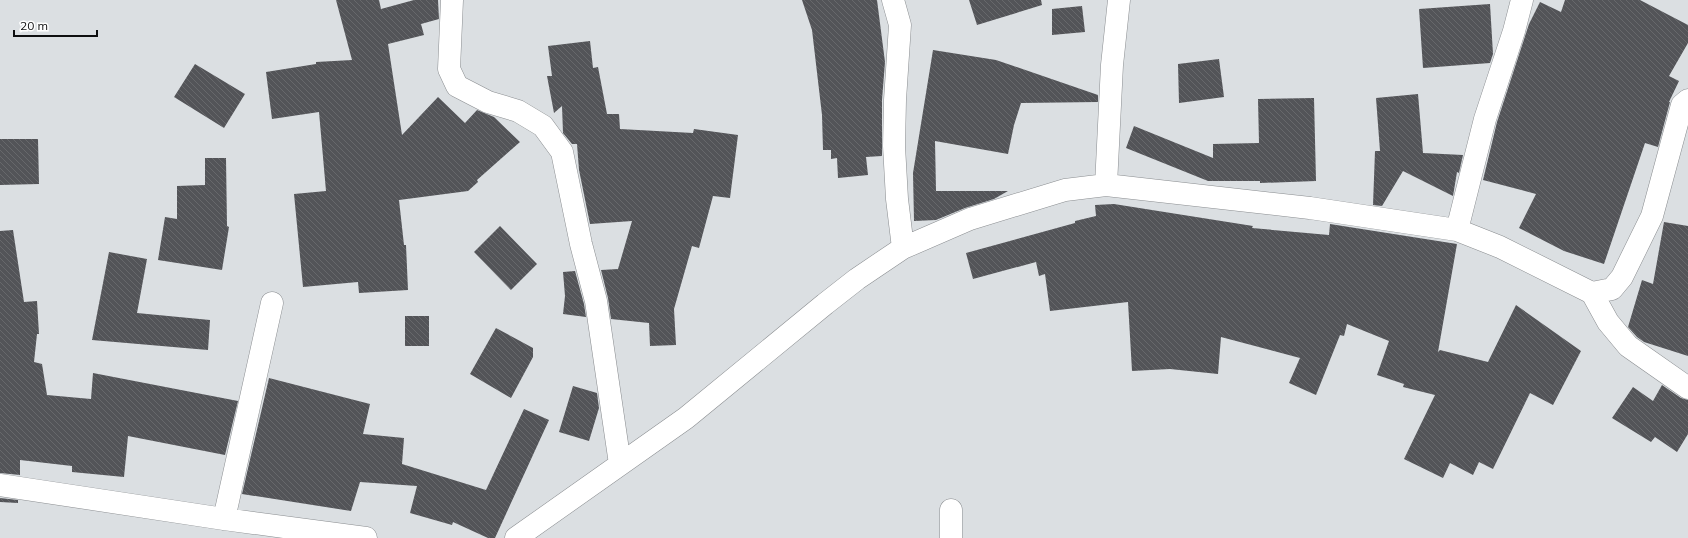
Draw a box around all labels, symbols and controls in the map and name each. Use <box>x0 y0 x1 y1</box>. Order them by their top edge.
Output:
scale bar <box>14 12 97 38</box>
text: 20 m <box>20 18 48 33</box>

